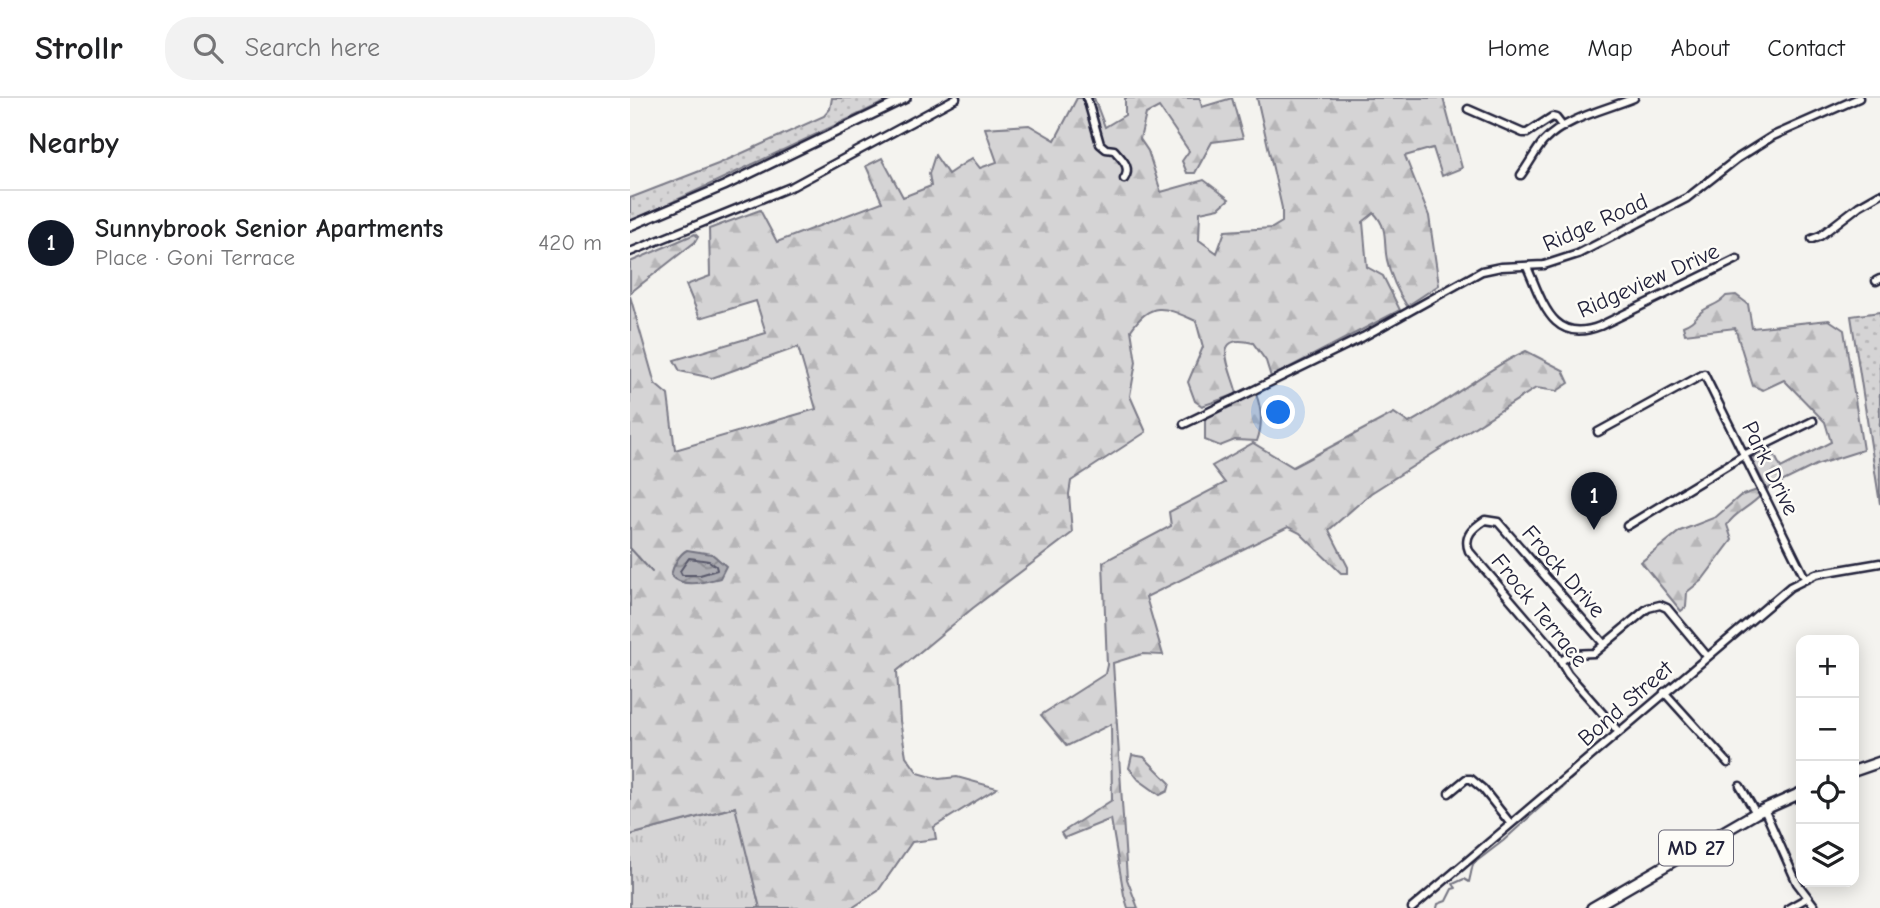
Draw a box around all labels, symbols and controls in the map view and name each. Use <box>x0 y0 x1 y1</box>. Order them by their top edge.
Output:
search box <box>165 17 655 80</box>
text: Strollr <box>35 29 123 67</box>
icon: search <box>189 29 227 67</box>
text: Search here <box>245 33 380 63</box>
text: Home <box>1488 34 1549 62</box>
text: Map <box>1587 34 1633 62</box>
text: About <box>1671 34 1729 62</box>
text: Contact <box>1767 34 1845 62</box>
text: Nearby <box>28 126 119 161</box>
street label: Ridge Road <box>1538 187 1652 258</box>
text: Sunnybrook Senior Apartments <box>95 214 443 244</box>
text: 1 <box>46 229 56 256</box>
text: 420 m <box>538 229 602 256</box>
street label: Ridgeview Drive <box>1573 237 1723 324</box>
text: Place · Goni Terrace <box>95 244 295 271</box>
your location <box>1261 395 1295 429</box>
street label: Park Drive <box>1736 417 1805 520</box>
pin: 1 <box>1571 472 1617 530</box>
street label: Frock Drive <box>1516 520 1611 623</box>
street label: Frock Terrace <box>1486 548 1594 672</box>
map controls <box>1796 635 1859 887</box>
button: + <box>1796 635 1859 698</box>
street label: Bond Street <box>1572 654 1679 752</box>
button: − <box>1796 698 1859 761</box>
button: locate <box>1796 761 1859 824</box>
button: layers <box>1796 824 1859 887</box>
road number: MD 27 <box>1659 830 1733 866</box>

